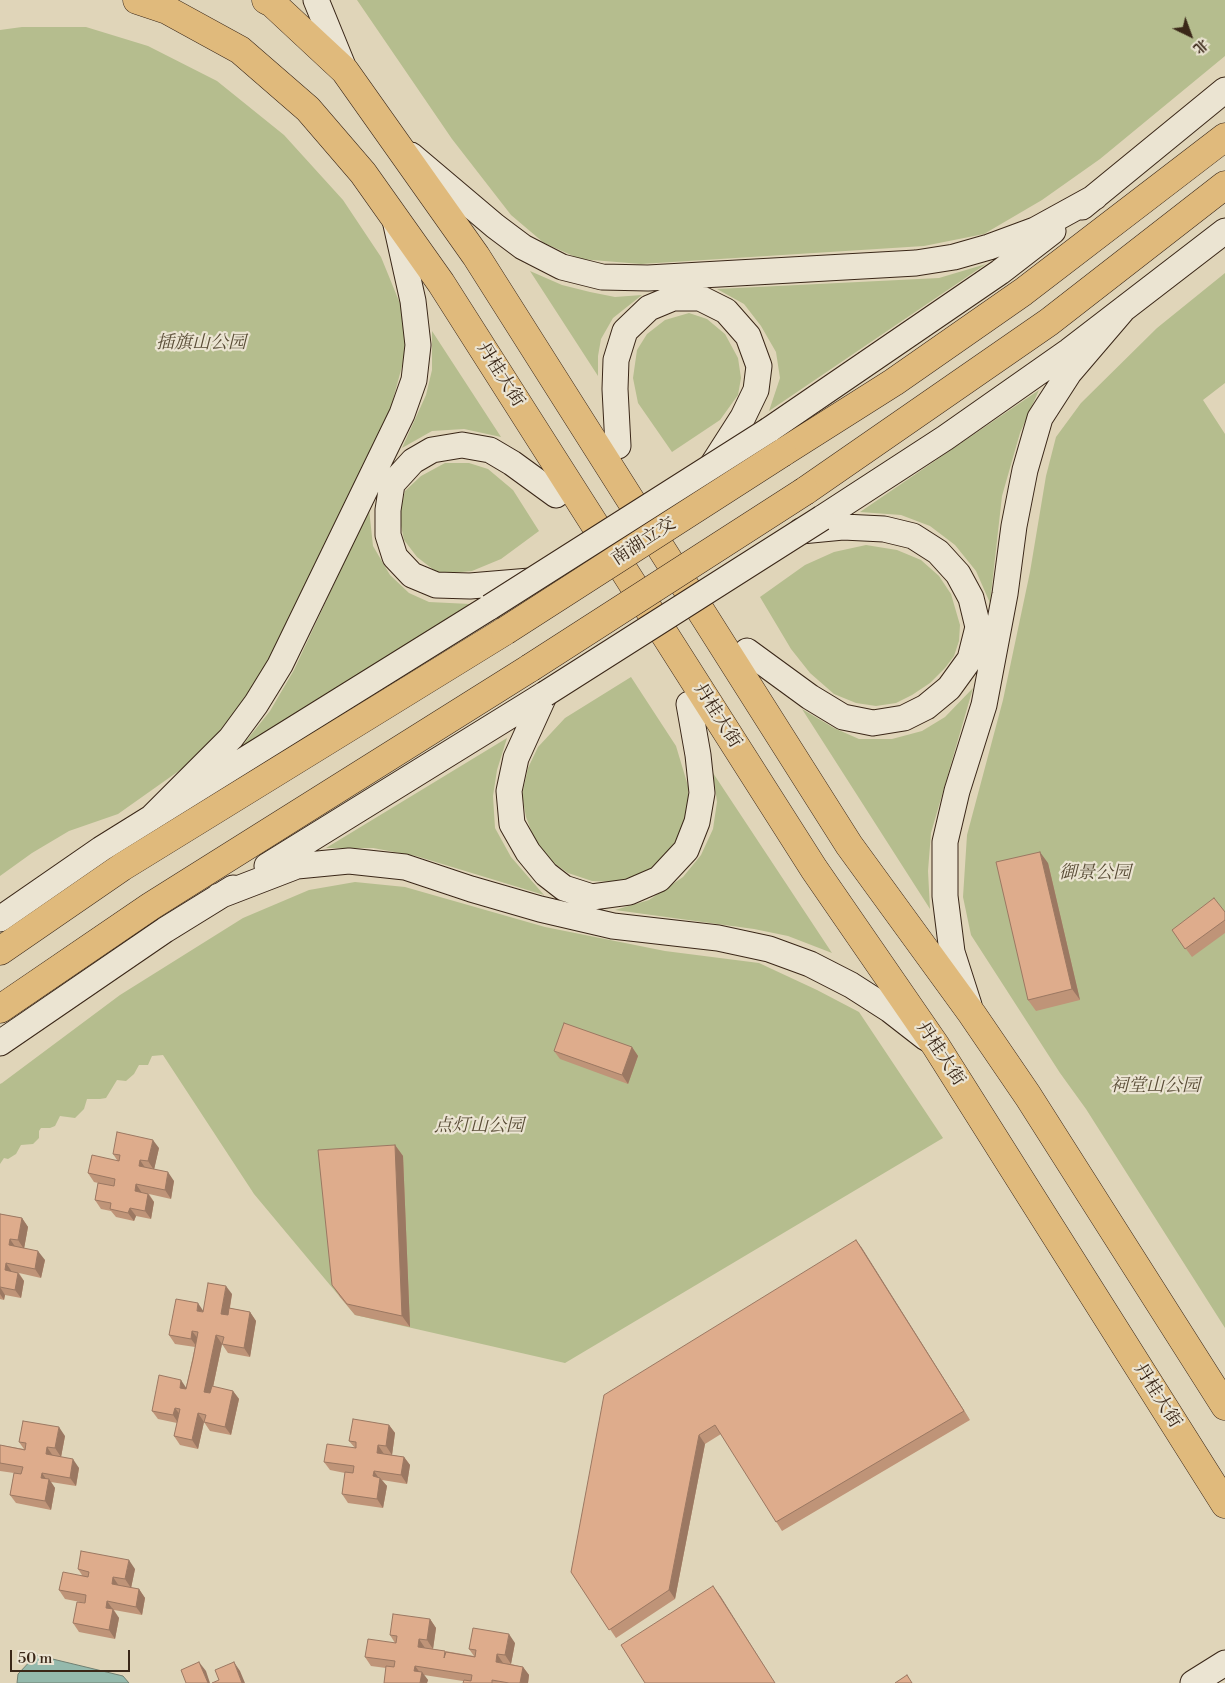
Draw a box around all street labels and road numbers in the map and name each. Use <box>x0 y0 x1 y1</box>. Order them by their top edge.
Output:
street label: 丹桂大街 <box>472 339 528 411</box>
street label: 南湖立交 <box>608 513 680 571</box>
street label: 丹桂大街 <box>689 680 745 752</box>
street label: 丹桂大街 <box>911 1018 969 1090</box>
street label: 丹桂大街 <box>1129 1360 1185 1432</box>

